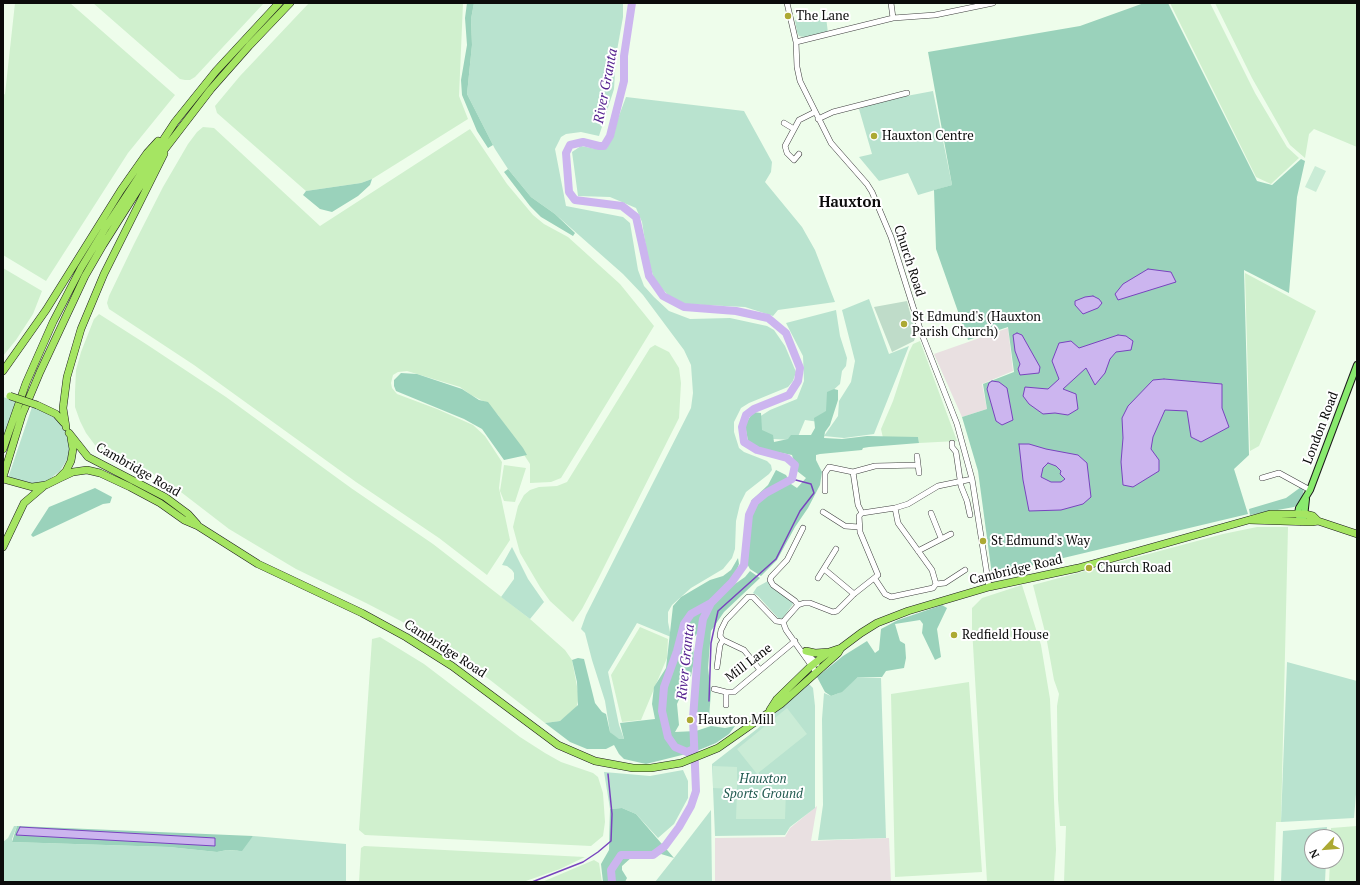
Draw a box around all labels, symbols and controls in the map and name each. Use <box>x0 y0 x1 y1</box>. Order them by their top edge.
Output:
place label: The Lane <box>796 8 849 24</box>
marker: The Lane <box>783 11 793 21</box>
water label: River Granta <box>590 47 622 125</box>
place label: Hauxton Centre <box>882 128 974 144</box>
marker: Hauxton Centre <box>869 131 879 141</box>
district label: Hauxton <box>819 194 881 212</box>
street label: Church Road <box>890 223 928 299</box>
place label: St Edmund's (Hauxton Parish Church) <box>912 309 1041 340</box>
marker: St Edmund's (Hauxton Parish Church) <box>899 319 909 329</box>
street label: London Road <box>1300 390 1342 466</box>
street label: Cambridge Road <box>93 440 183 500</box>
place label: St Edmund's Way <box>991 533 1090 549</box>
marker: St Edmund's Way <box>978 536 988 546</box>
street label: Cambridge Road <box>968 552 1064 588</box>
place label: Church Road <box>1097 560 1171 576</box>
marker: Church Road <box>1084 563 1094 573</box>
street label: Cambridge Road <box>401 617 489 681</box>
water label: River Granta <box>674 623 698 701</box>
place label: Redfield House <box>962 627 1049 643</box>
marker: Redfield House <box>949 630 959 640</box>
street label: Mill Lane <box>723 640 775 686</box>
place label: Hauxton Mill <box>698 712 774 728</box>
marker: Hauxton Mill <box>685 715 695 725</box>
park label: Hauxton Sports Ground <box>723 771 803 802</box>
north arrow <box>1304 829 1344 869</box>
text: N <box>1306 847 1322 861</box>

